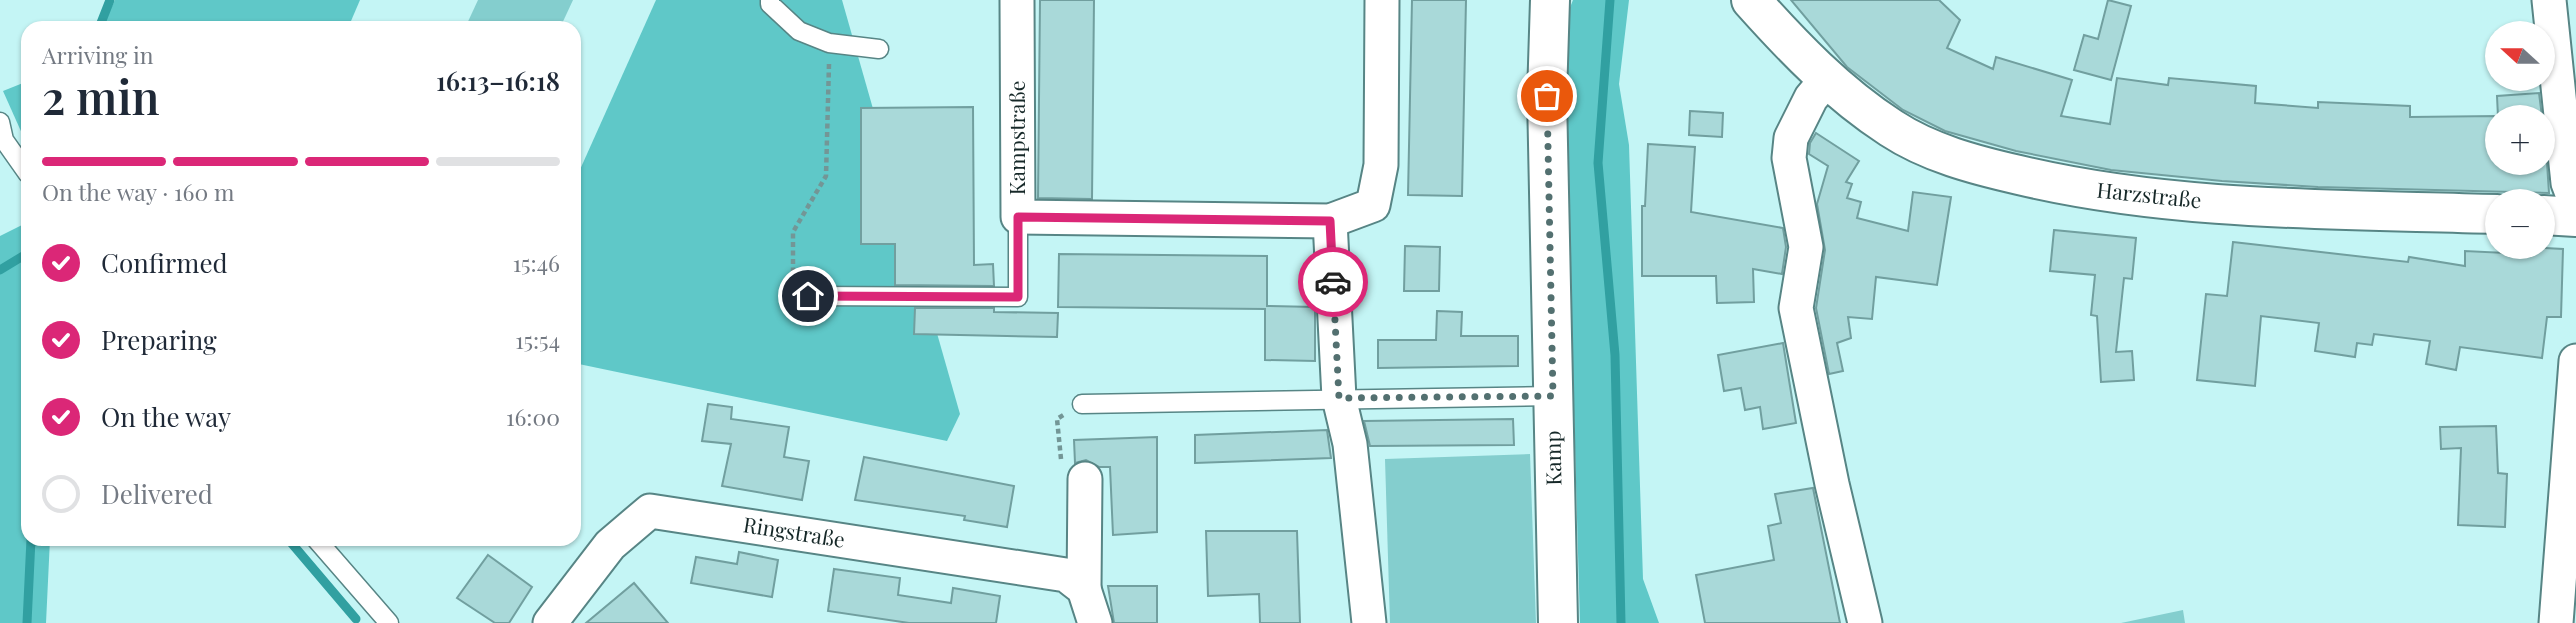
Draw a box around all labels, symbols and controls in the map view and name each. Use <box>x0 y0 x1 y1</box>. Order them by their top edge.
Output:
north arrow <box>2485 21 2555 91</box>
map controls <box>2485 21 2555 259</box>
text: Arriving in <box>42 39 154 70</box>
text: 16:13–16:18 <box>436 63 560 98</box>
text: 2 min <box>42 65 160 127</box>
pin <box>1517 66 1577 126</box>
icon: bag <box>1528 77 1566 115</box>
street label: Kampstraße <box>1002 81 1030 195</box>
button: + <box>2485 105 2555 175</box>
street label: Harzstraße <box>2095 175 2203 213</box>
text: On the way · 160 m <box>42 176 234 207</box>
button: − <box>2485 189 2555 259</box>
icon: check <box>42 244 80 282</box>
text: Confirmed <box>101 245 228 280</box>
text: 15:46 <box>513 247 560 278</box>
courier <box>1298 247 1368 317</box>
icon: car <box>1314 263 1352 301</box>
pin <box>778 266 838 326</box>
icon: home <box>789 277 827 315</box>
icon: check <box>42 321 80 359</box>
text: Preparing <box>101 322 217 357</box>
text: 15:54 <box>515 324 560 355</box>
icon: check <box>42 398 80 436</box>
text: On the way <box>101 399 231 434</box>
text: 16:00 <box>506 401 560 432</box>
street label: Kamp <box>1538 430 1566 486</box>
text: Delivered <box>101 476 213 511</box>
street label: Ringstraße <box>741 509 847 553</box>

